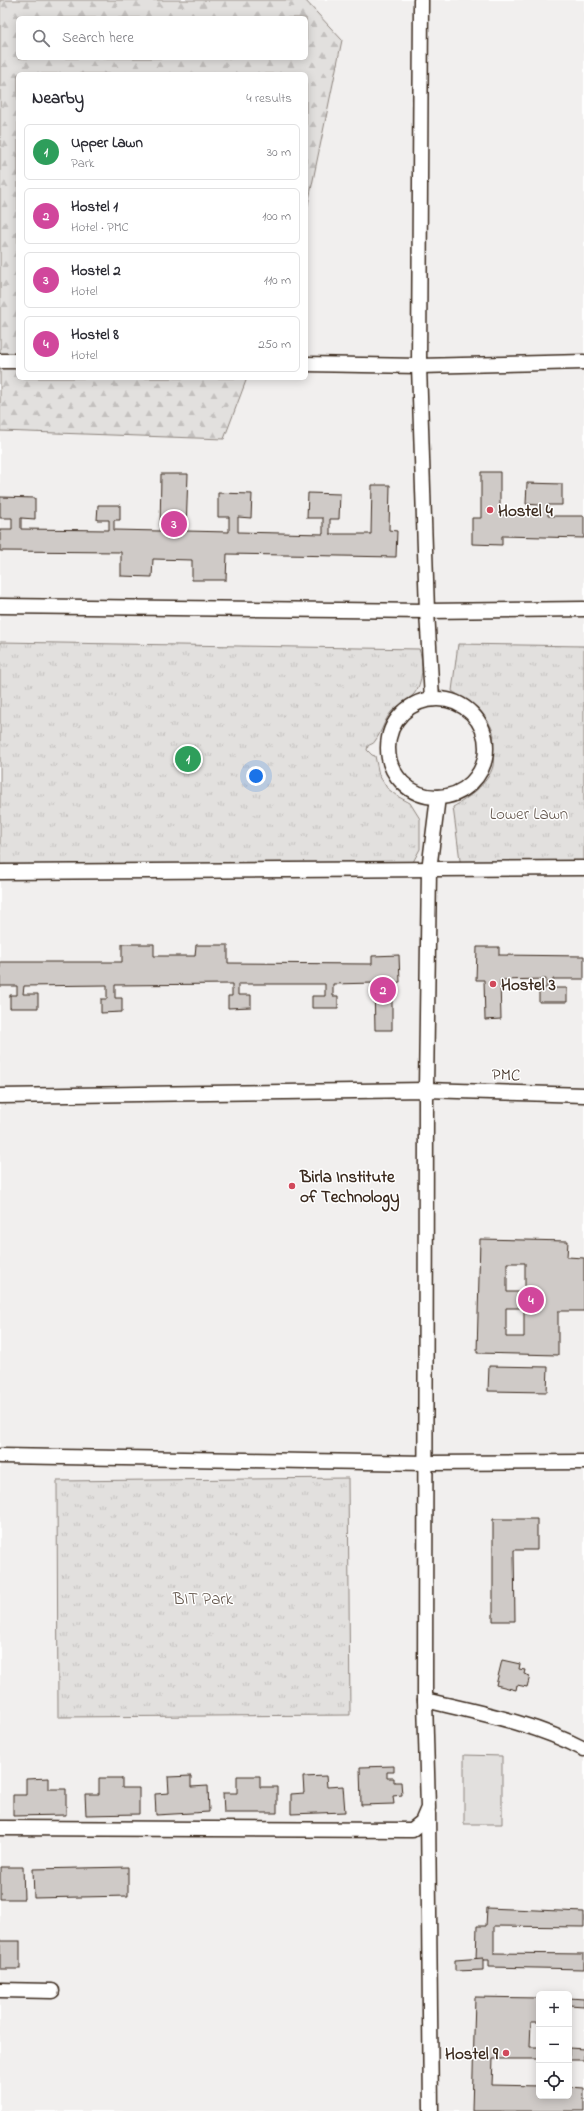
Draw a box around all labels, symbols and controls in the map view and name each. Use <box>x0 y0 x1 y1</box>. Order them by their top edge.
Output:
search box <box>16 16 308 60</box>
icon: search <box>30 27 52 49</box>
text: Search here <box>62 27 134 49</box>
text: Nearby <box>32 86 84 111</box>
text: 4 results <box>246 89 292 108</box>
text: Upper Lawn <box>71 132 143 154</box>
text: 1 <box>44 143 48 162</box>
text: 30 m <box>267 143 291 162</box>
text: Park <box>71 154 95 173</box>
text: Hostel 1 <box>71 196 118 218</box>
text: 2 <box>43 207 49 226</box>
text: 100 m <box>262 207 291 226</box>
text: Hotel · PMC <box>71 218 129 237</box>
text: Hostel 2 <box>71 260 121 282</box>
text: 3 <box>43 271 49 290</box>
text: 110 m <box>264 271 291 290</box>
text: Hotel <box>71 282 98 301</box>
text: Hostel 8 <box>71 324 119 346</box>
text: 4 <box>43 335 49 354</box>
text: 250 m <box>258 335 291 354</box>
text: Hotel <box>71 346 98 365</box>
place label: Hostel 4 <box>498 499 554 524</box>
marker: Hostel 4 <box>485 505 495 515</box>
pin: 3 <box>161 509 187 539</box>
pin: 1 <box>175 744 201 774</box>
your location <box>246 766 266 786</box>
park label: Lower Lawn <box>490 802 568 827</box>
place label: Hostel 3 <box>501 973 556 998</box>
pin: 2 <box>370 975 396 1005</box>
marker: Hostel 3 <box>488 979 498 989</box>
street label: PMC <box>491 1063 521 1088</box>
place label: Birla Institute of Technology <box>299 1165 400 1212</box>
marker: Birla Institute of Technology <box>287 1181 297 1191</box>
pin: 4 <box>518 1285 544 1315</box>
park label: BIT Park <box>172 1587 234 1612</box>
map controls <box>536 1991 572 2099</box>
button: + <box>536 1991 572 2027</box>
button: − <box>536 2027 572 2063</box>
place label: Hostel 9 <box>445 2042 499 2067</box>
marker: Hostel 9 <box>501 2048 511 2058</box>
button: locate <box>536 2063 572 2099</box>

